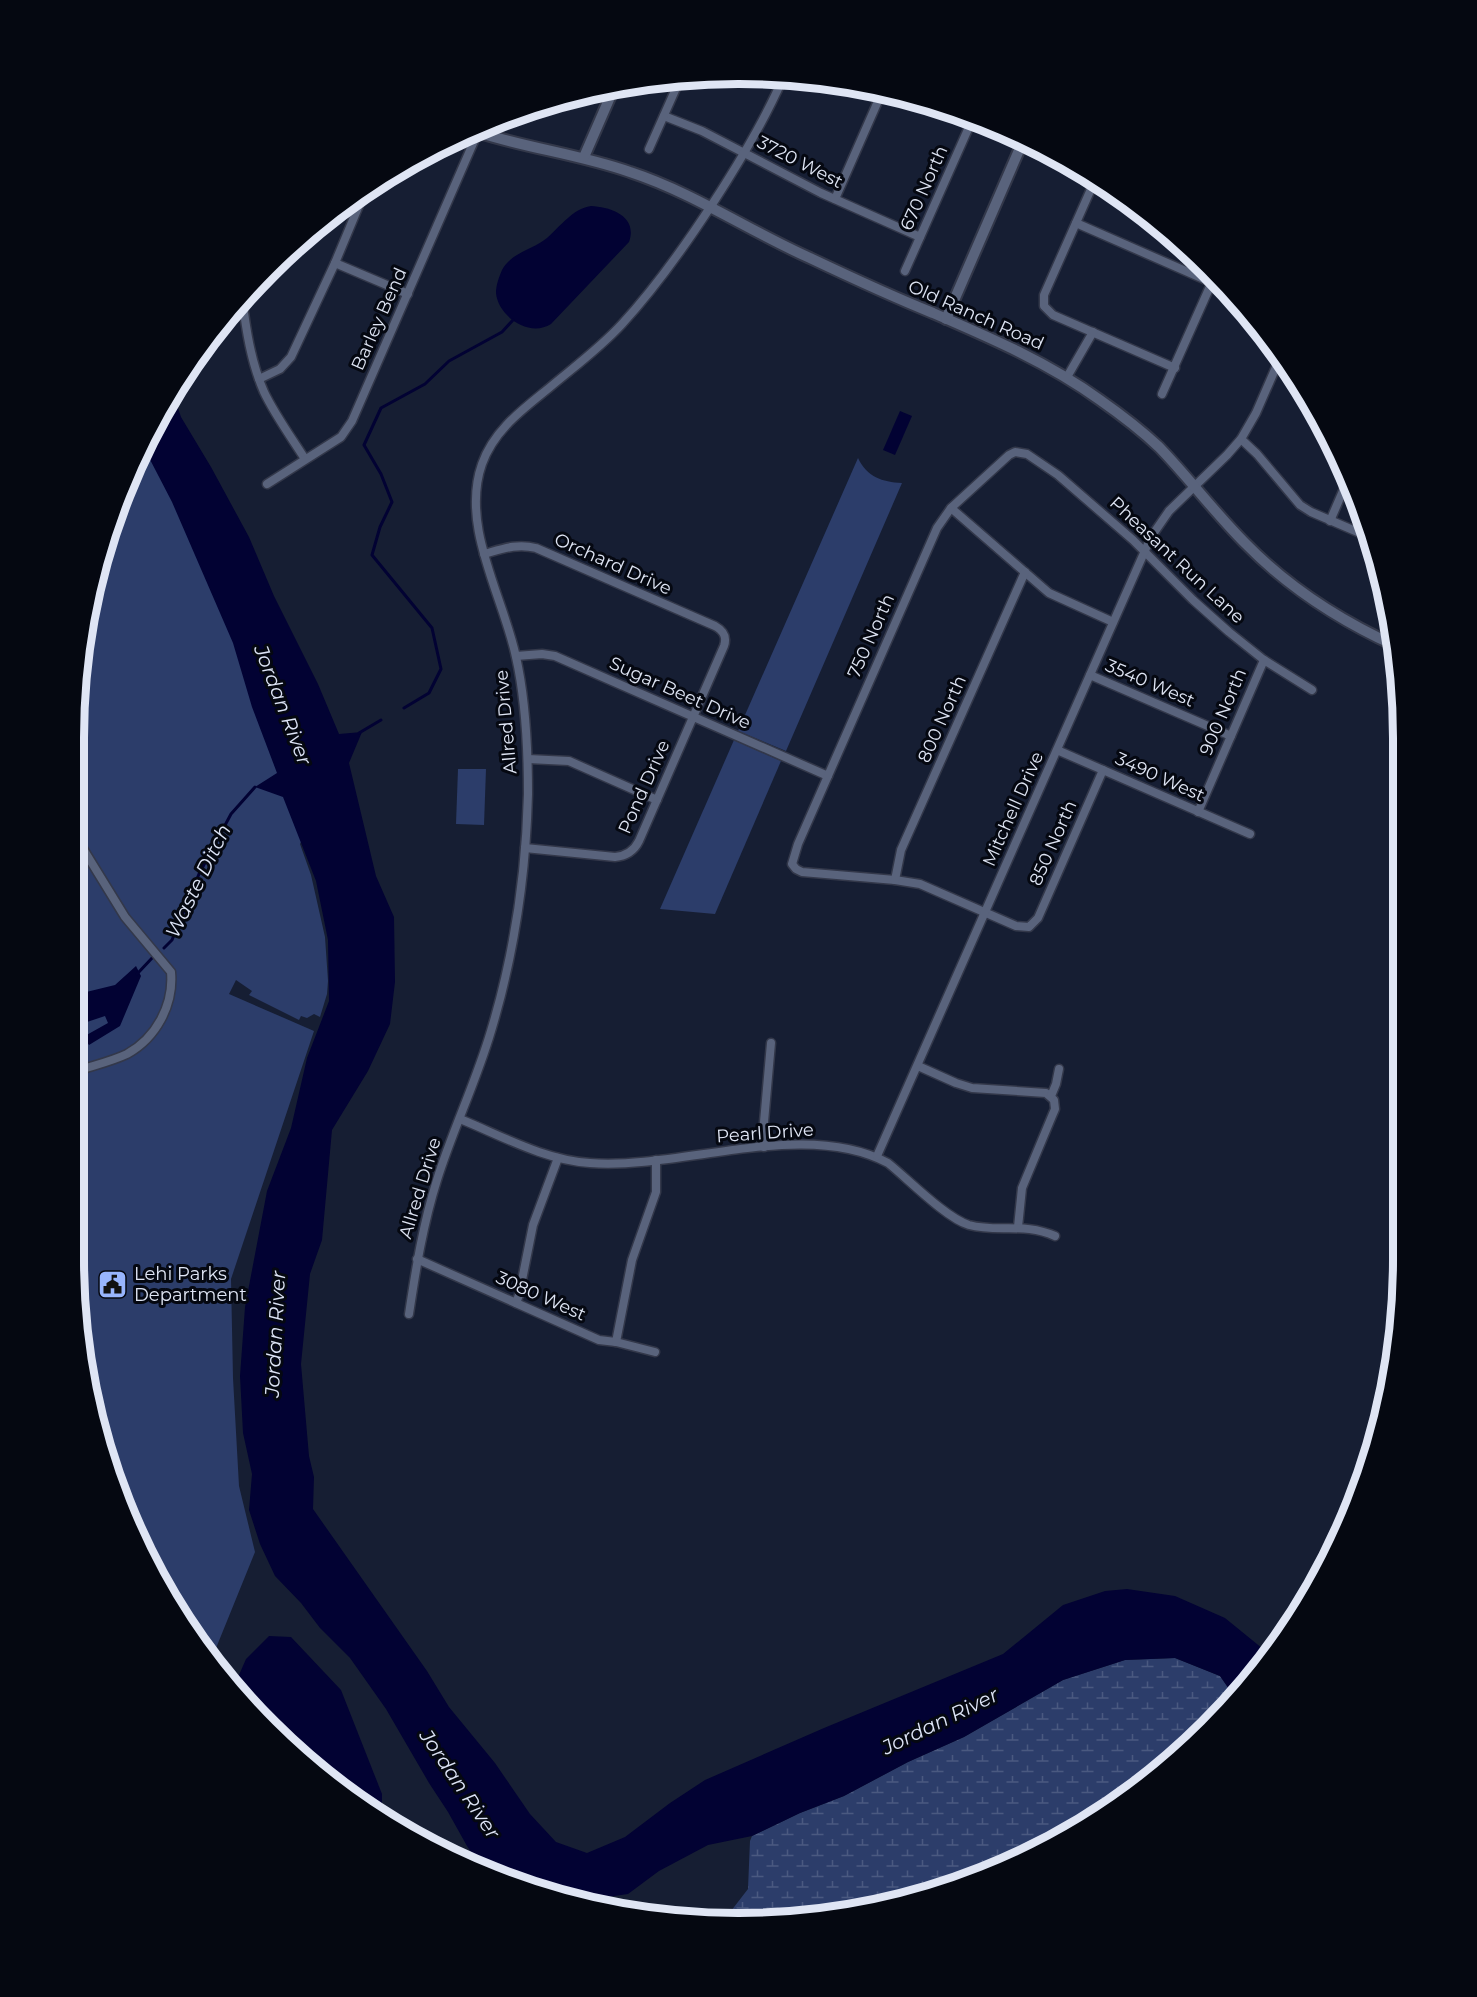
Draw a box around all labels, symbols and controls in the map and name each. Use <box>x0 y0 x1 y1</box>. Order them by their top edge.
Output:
street label: 3720 West <box>753 131 847 193</box>
street label: 670 North <box>896 142 952 234</box>
street label: Barley Bend <box>347 264 411 374</box>
street label: Old Ranch Road <box>905 275 1047 355</box>
street label: Pheasant Run Lane <box>1105 492 1249 628</box>
street label: Orchard Drive <box>551 528 675 600</box>
street label: 750 North <box>843 590 899 682</box>
water label: Jordan River <box>249 641 317 769</box>
street label: Sugar Beet Drive <box>606 652 754 734</box>
street label: 3540 West <box>1102 654 1198 712</box>
street label: 900 North <box>1195 665 1251 759</box>
street label: Allred Drive <box>490 669 522 775</box>
street label: 800 North <box>913 672 971 766</box>
street label: Pond Drive <box>614 737 674 837</box>
street label: Mitchell Drive <box>978 748 1048 870</box>
street label: 3490 West <box>1112 748 1208 806</box>
street label: 850 North <box>1024 797 1082 889</box>
water label: Waste Ditch <box>160 820 236 942</box>
street label: Pearl Drive <box>716 1119 815 1147</box>
street label: Allred Drive <box>394 1135 446 1241</box>
place label: Lehi Parks Department <box>134 1263 247 1306</box>
street label: 3080 West <box>493 1266 589 1326</box>
public building icon: Lehi Parks Department <box>97 1268 129 1300</box>
water label: Jordan River <box>260 1269 290 1399</box>
water label: Jordan River <box>877 1682 1003 1760</box>
water label: Jordan River <box>414 1724 506 1844</box>

